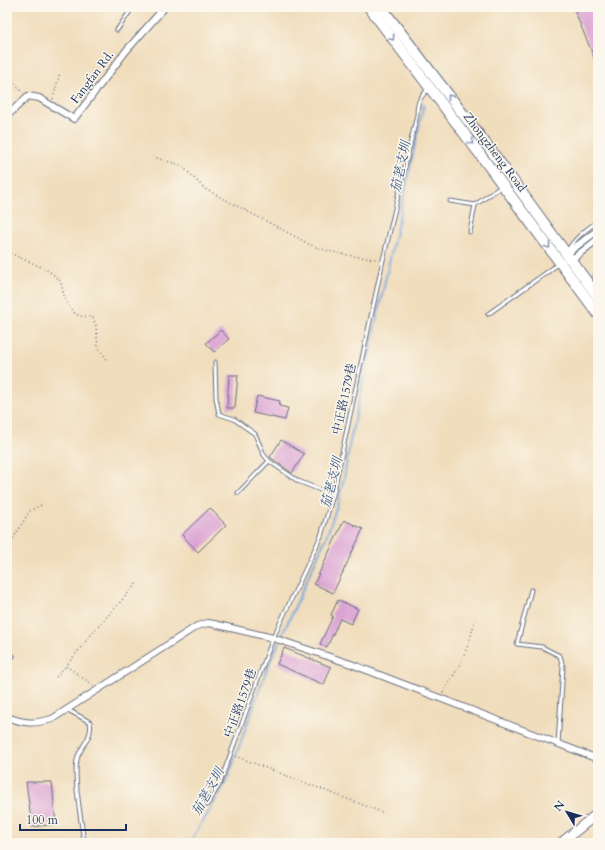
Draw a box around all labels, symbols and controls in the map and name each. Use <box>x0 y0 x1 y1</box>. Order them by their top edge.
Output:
one-way arrow <box>387 34 394 41</box>
street label: Fangfan Rd. <box>67 47 117 107</box>
one-way arrow <box>448 94 455 101</box>
street label: Zhongzheng Road <box>460 109 531 196</box>
one-way arrow <box>466 137 473 144</box>
water label: 茄荖支圳 <box>387 138 416 194</box>
one-way arrow <box>544 242 551 249</box>
street label: 中正路1579巷 <box>329 362 359 436</box>
water label: 茄荖支圳 <box>317 454 348 510</box>
street label: 中正路1579巷 <box>220 666 260 740</box>
water label: 茄荖支圳 <box>188 763 229 819</box>
north arrow <box>547 792 587 832</box>
text: N <box>551 797 569 815</box>
scale bar <box>20 806 126 832</box>
text: 100 m <box>26 812 59 828</box>

